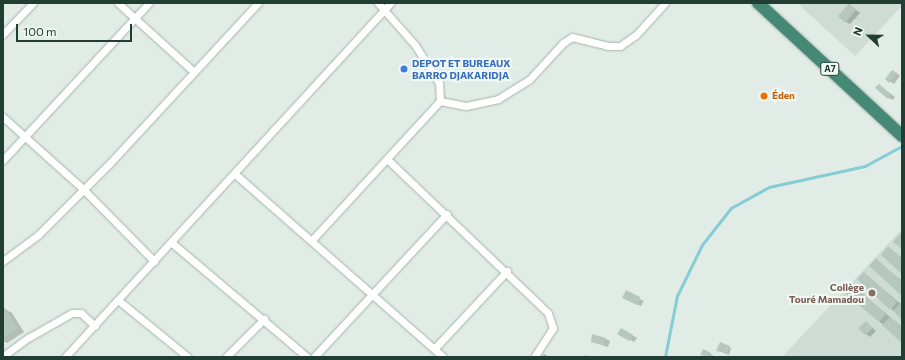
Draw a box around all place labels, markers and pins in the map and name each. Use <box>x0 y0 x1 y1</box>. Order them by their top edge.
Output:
place label: DEPOT ET BUREAUX BARRO DJAKARIDJA <box>412 57 510 80</box>
marker: DEPOT ET BUREAUX BARRO DJAKARIDJA <box>399 64 409 74</box>
place label: Éden <box>772 90 795 102</box>
marker: Éden <box>759 91 769 101</box>
place label: Collège Touré Mamadou <box>789 281 864 304</box>
marker: Collège Touré Mamadou <box>867 288 877 298</box>

